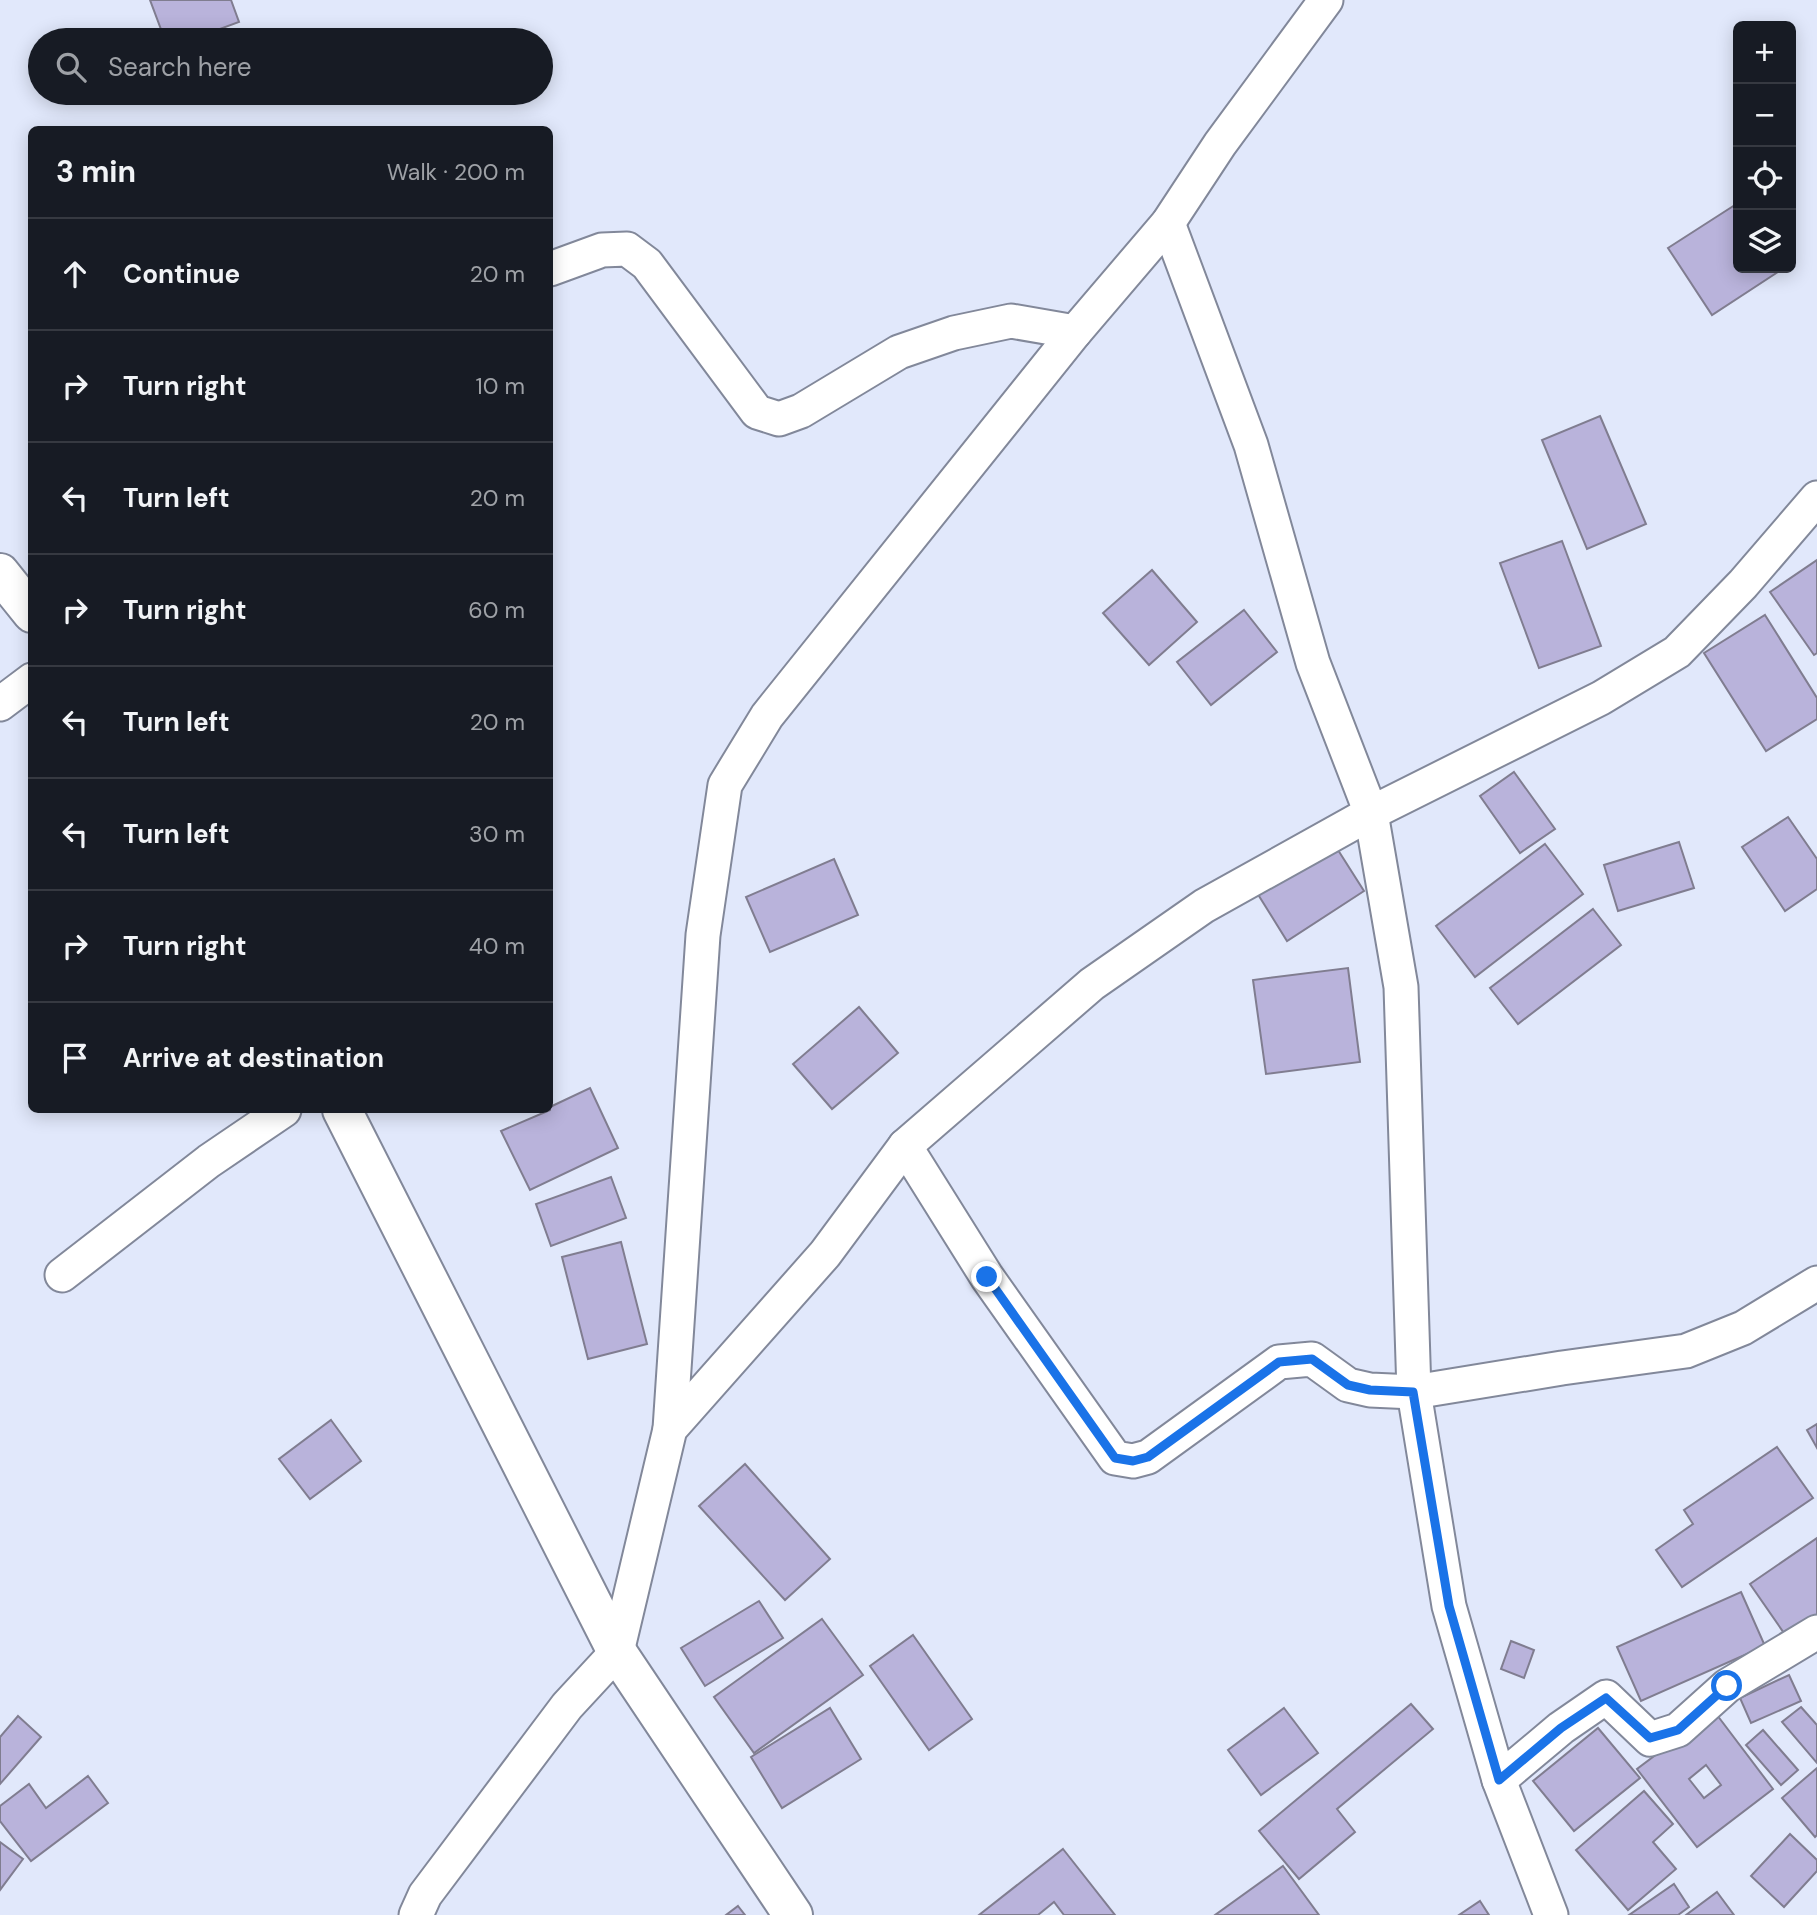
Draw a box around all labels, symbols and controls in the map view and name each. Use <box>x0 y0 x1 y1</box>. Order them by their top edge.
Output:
map controls <box>1733 21 1796 273</box>
button: + <box>1733 21 1796 84</box>
search box <box>28 28 553 105</box>
icon: search <box>52 48 90 86</box>
text: Search here <box>108 50 251 84</box>
button: − <box>1733 84 1796 147</box>
button: locate <box>1733 147 1796 210</box>
text: 3 min <box>56 152 136 191</box>
text: Walk · 200 m <box>387 157 525 187</box>
button: layers <box>1733 210 1796 273</box>
icon: ahead <box>56 255 94 293</box>
text: Continue <box>123 257 240 291</box>
text: 20 m <box>470 259 525 289</box>
icon: right <box>56 367 94 405</box>
text: Turn right <box>123 369 247 403</box>
text: 10 m <box>475 371 525 401</box>
icon: left <box>56 479 94 517</box>
text: Turn left <box>123 481 230 515</box>
text: 20 m <box>470 483 525 513</box>
icon: right <box>56 591 94 629</box>
text: Turn right <box>123 593 247 627</box>
text: 60 m <box>468 595 525 625</box>
icon: left <box>56 703 94 741</box>
text: Turn left <box>123 705 230 739</box>
text: 20 m <box>470 707 525 737</box>
icon: left <box>56 815 94 853</box>
text: Turn left <box>123 817 230 851</box>
text: 30 m <box>469 819 525 849</box>
icon: right <box>56 927 94 965</box>
text: Turn right <box>123 929 247 963</box>
text: 40 m <box>469 931 525 961</box>
icon: arrive <box>56 1039 94 1077</box>
text: Arrive at destination <box>123 1041 384 1075</box>
route end <box>971 1261 1002 1292</box>
route start <box>1711 1670 1742 1701</box>

